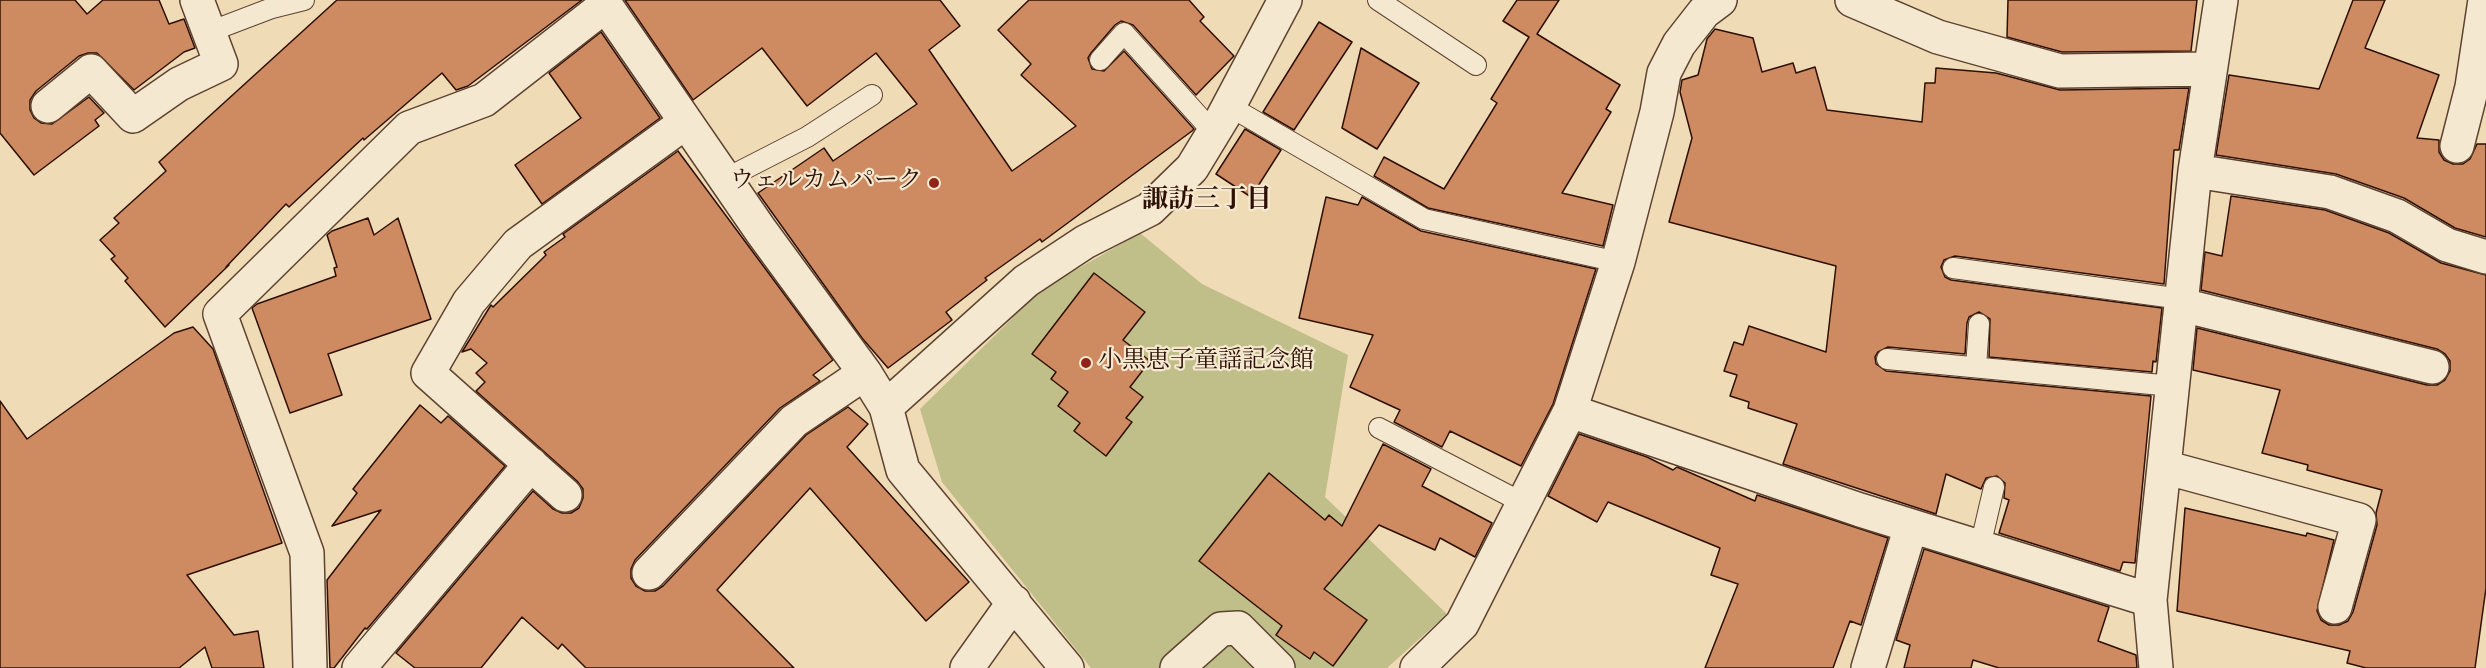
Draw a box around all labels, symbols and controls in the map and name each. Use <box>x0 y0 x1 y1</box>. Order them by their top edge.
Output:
place label: ウェルカムパーク <box>730 169 922 197</box>
marker: ウェルカムパーク <box>927 176 941 190</box>
district label: 諏訪三丁目 <box>1142 186 1272 218</box>
place label: 小黒恵子童謡記念館 <box>1098 349 1314 377</box>
marker: 小黒恵子童謡記念館 <box>1079 356 1093 370</box>

